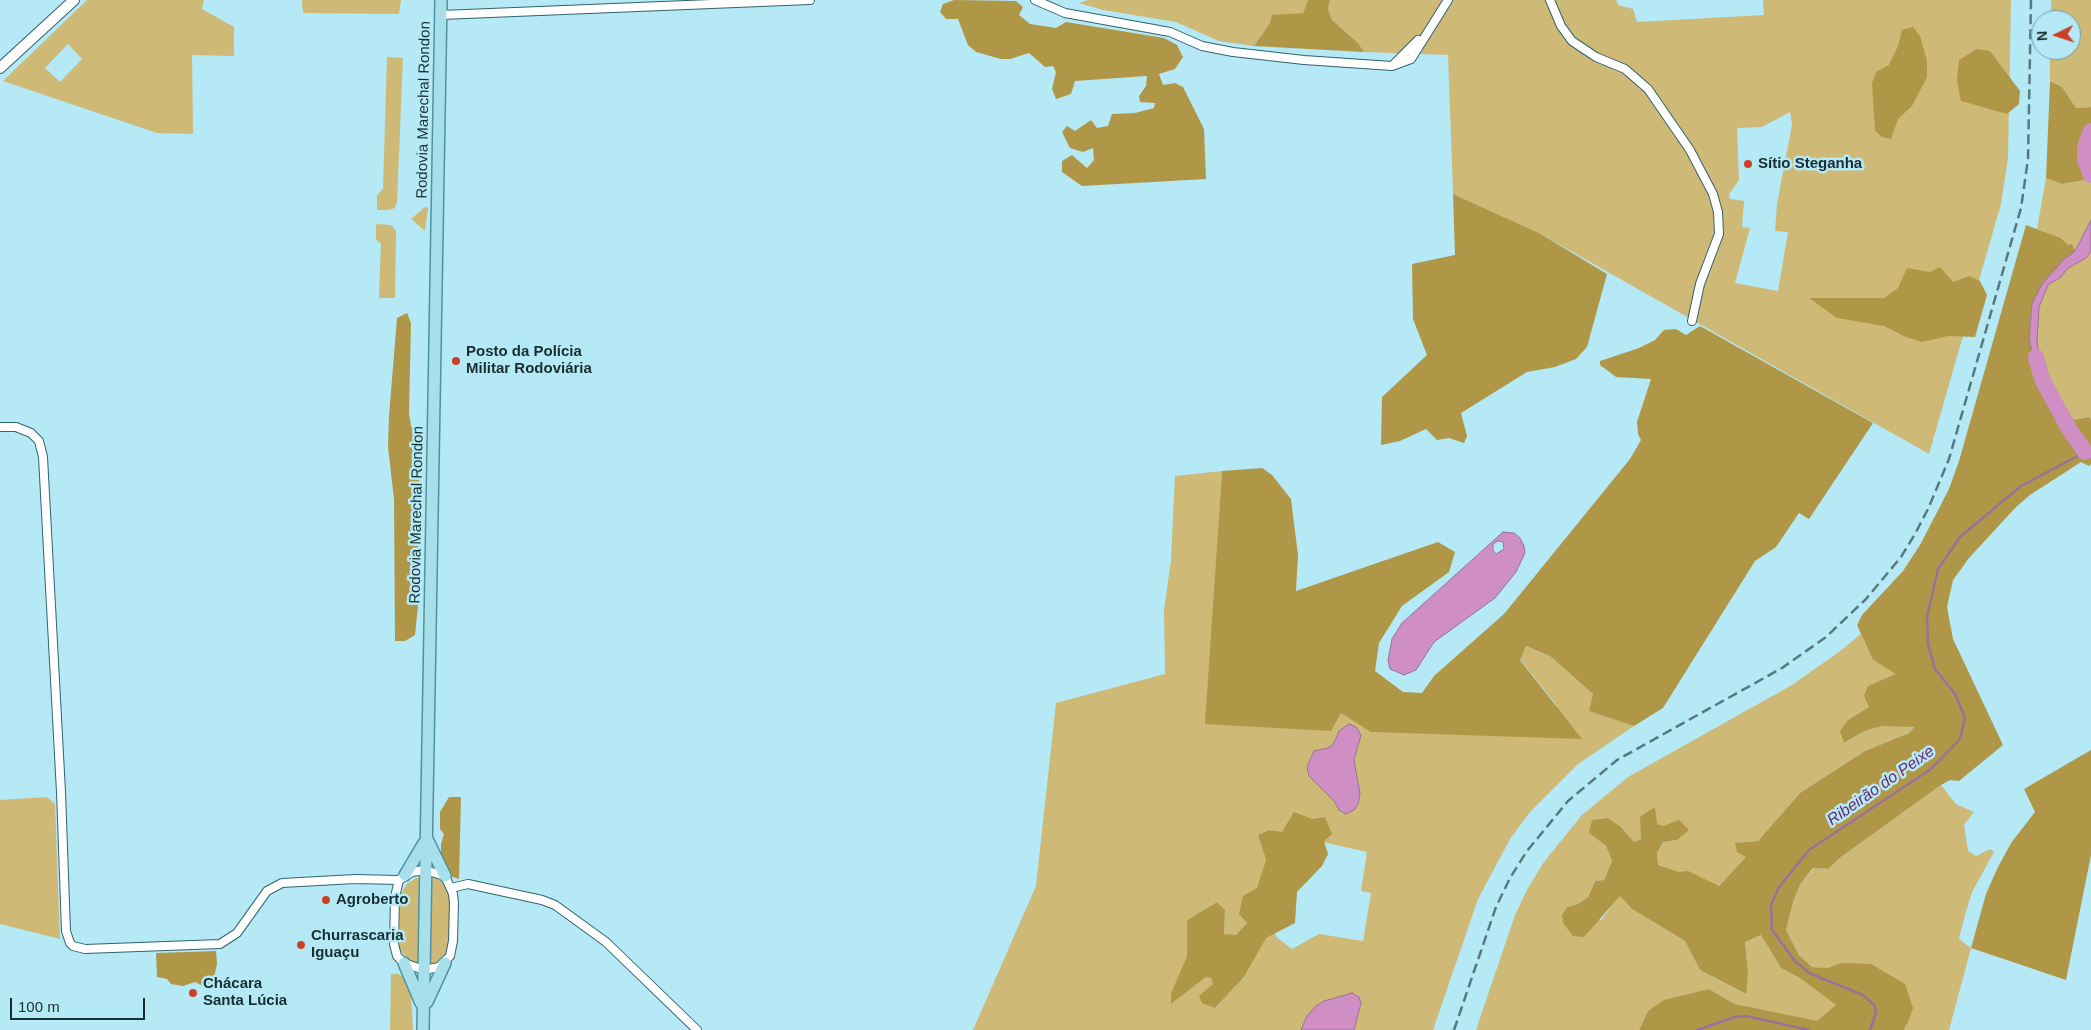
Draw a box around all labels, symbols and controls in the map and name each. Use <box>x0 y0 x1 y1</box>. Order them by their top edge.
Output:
north arrow <box>2031 10 2081 60</box>
street label: Rodovia Marechal Rondon <box>413 21 435 199</box>
text: N <box>2034 30 2050 42</box>
place label: Sítio Steganha <box>1758 155 1862 173</box>
marker: Sítio Steganha <box>1742 158 1754 170</box>
place label: Posto da Polícia Militar Rodoviária <box>466 343 592 378</box>
marker: Posto da Polícia Militar Rodoviária <box>450 355 462 367</box>
street label: Rodovia Marechal Rondon <box>406 426 428 604</box>
water label: Ribeirão do Peixe <box>1824 742 1938 830</box>
place label: Agroberto <box>336 891 408 909</box>
marker: Agroberto <box>320 894 332 906</box>
place label: Churrascaria Iguaçu <box>311 927 404 962</box>
marker: Churrascaria Iguaçu <box>295 939 307 951</box>
place label: Chácara Santa Lúcia <box>203 975 287 1010</box>
marker: Chácara Santa Lúcia <box>187 987 199 999</box>
scale bar <box>12 988 148 1020</box>
text: 100 m <box>18 998 60 1015</box>

